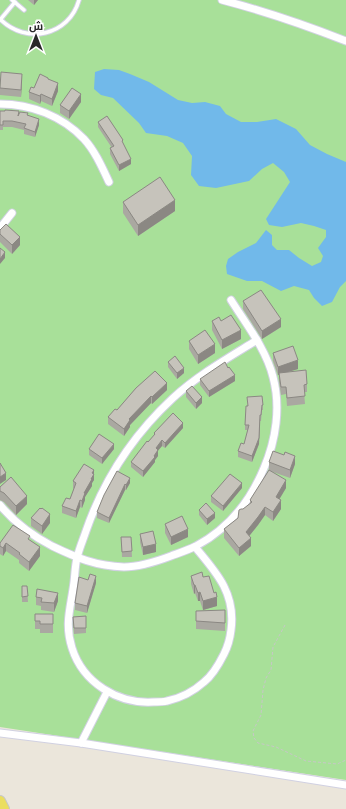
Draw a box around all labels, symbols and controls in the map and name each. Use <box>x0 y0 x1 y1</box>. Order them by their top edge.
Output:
north arrow <box>16 16 56 56</box>
text: ش <box>29 20 43 33</box>

